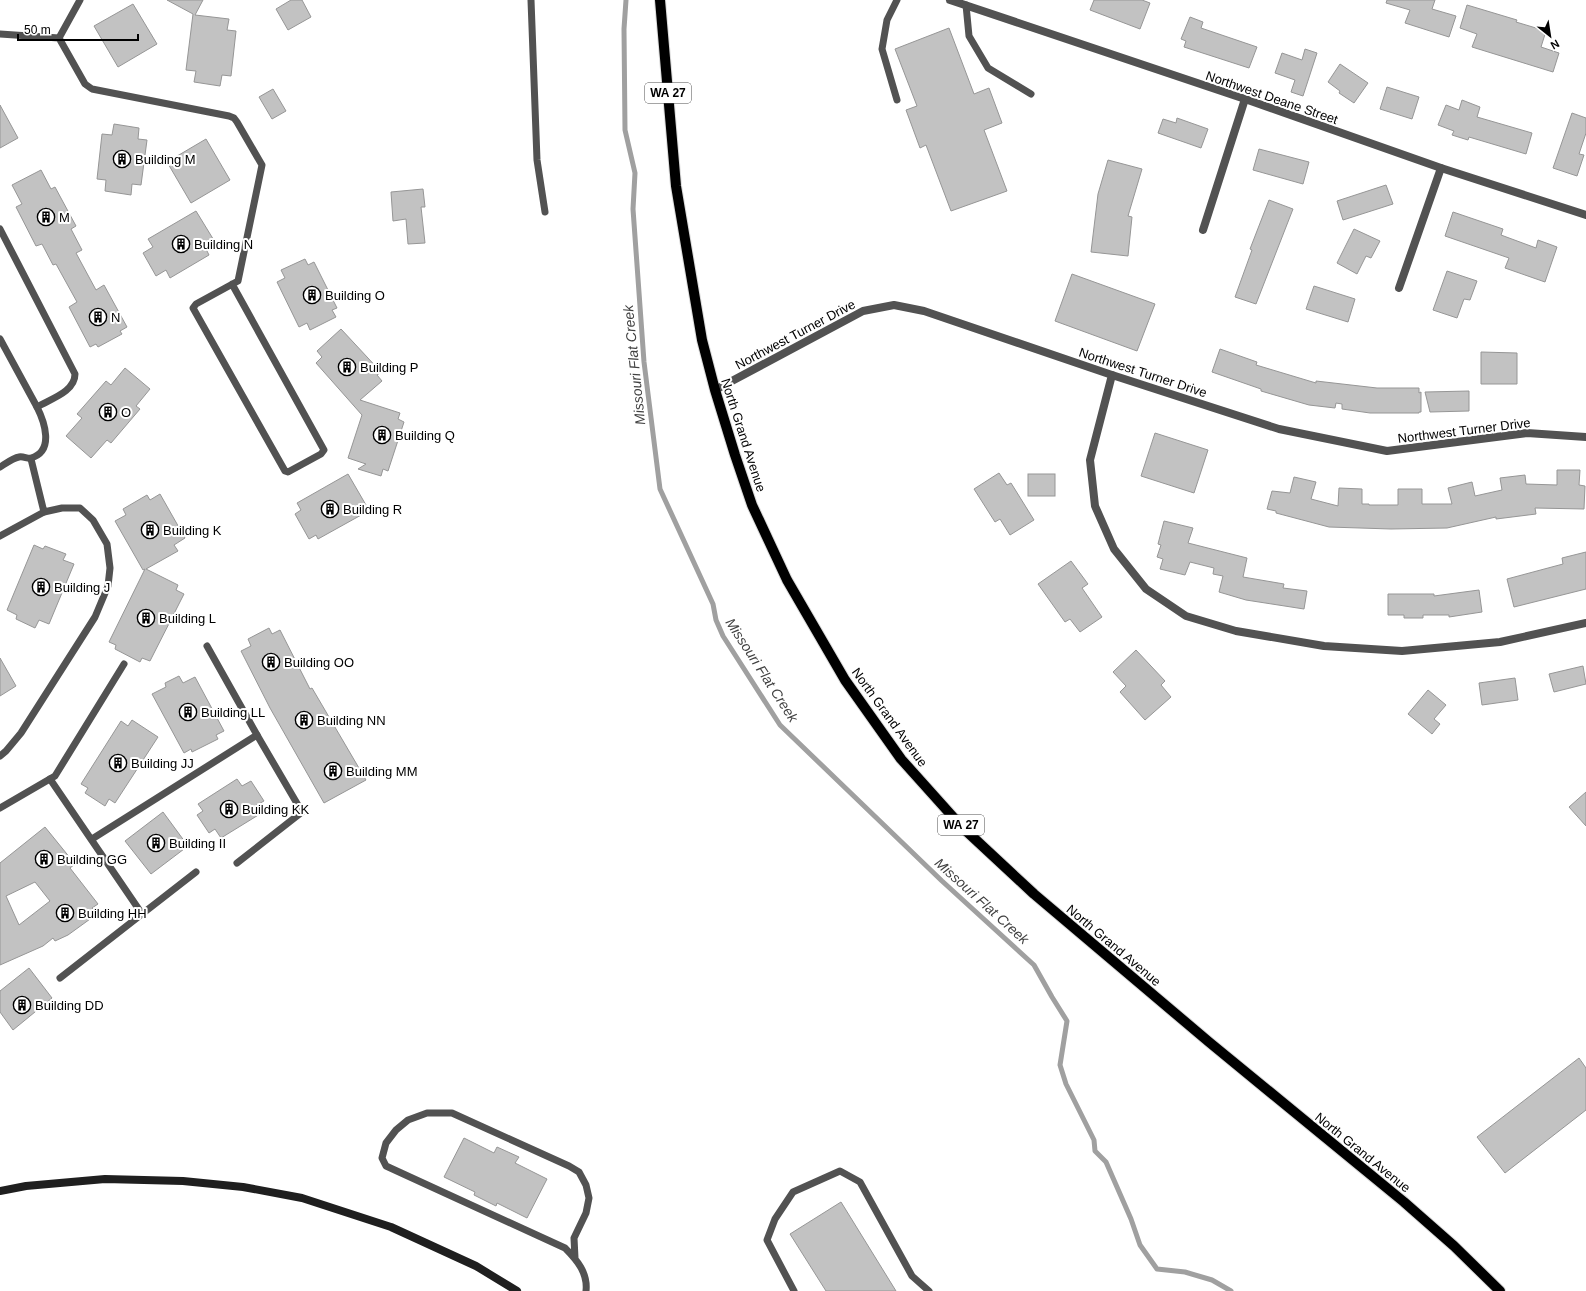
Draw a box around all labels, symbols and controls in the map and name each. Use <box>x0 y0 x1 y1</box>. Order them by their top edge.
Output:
scale bar <box>18 16 138 42</box>
north arrow <box>1530 16 1570 56</box>
text: 50 m <box>24 23 51 37</box>
text: N <box>1549 37 1561 52</box>
street label: Northwest Deane Street <box>1204 68 1340 127</box>
road number: WA 27 <box>645 83 691 103</box>
building icon: Building M <box>112 149 132 169</box>
place label: Building M <box>135 152 196 167</box>
building icon: M <box>36 207 56 227</box>
place label: M <box>59 210 70 225</box>
building icon: Building N <box>171 234 191 254</box>
place label: Building N <box>194 237 253 252</box>
building icon: Building O <box>302 285 322 305</box>
place label: Building O <box>325 288 385 303</box>
street label: Northwest Turner Drive <box>733 296 858 372</box>
water label: Missouri Flat Creek <box>620 303 648 426</box>
building icon: N <box>88 307 108 327</box>
place label: N <box>111 310 120 325</box>
street label: Northwest Turner Drive <box>1077 345 1209 400</box>
building icon: Building P <box>337 357 357 377</box>
place label: Building P <box>360 360 419 375</box>
street label: North Grand Avenue <box>718 377 769 494</box>
building icon: O <box>98 402 118 422</box>
place label: O <box>121 405 131 420</box>
street label: Northwest Turner Drive <box>1397 415 1531 446</box>
building icon: Building Q <box>372 425 392 445</box>
place label: Building Q <box>395 428 455 443</box>
building icon: Building R <box>320 499 340 519</box>
place label: Building R <box>343 502 402 517</box>
building icon: Building K <box>140 520 160 540</box>
place label: Building K <box>163 523 222 538</box>
building icon: Building J <box>31 577 51 597</box>
place label: Building J <box>54 580 110 595</box>
building icon: Building L <box>136 608 156 628</box>
place label: Building L <box>159 611 216 626</box>
water label: Missouri Flat Creek <box>722 615 802 726</box>
building icon: Building OO <box>261 652 281 672</box>
place label: Building OO <box>284 655 354 670</box>
street label: North Grand Avenue <box>849 665 930 770</box>
building icon: Building LL <box>178 702 198 722</box>
place label: Building LL <box>201 705 265 720</box>
building icon: Building NN <box>294 710 314 730</box>
place label: Building NN <box>317 713 386 728</box>
building icon: Building JJ <box>108 753 128 773</box>
place label: Building JJ <box>131 756 194 771</box>
building icon: Building MM <box>323 761 343 781</box>
place label: Building MM <box>346 764 418 779</box>
building icon: Building KK <box>219 799 239 819</box>
place label: Building KK <box>242 802 310 817</box>
road number: WA 27 <box>938 815 984 835</box>
building icon: Building II <box>146 833 166 853</box>
place label: Building II <box>169 836 226 851</box>
building icon: Building GG <box>34 849 54 869</box>
place label: Building GG <box>57 852 127 867</box>
water label: Missouri Flat Creek <box>932 855 1033 948</box>
street label: North Grand Avenue <box>1064 902 1164 989</box>
building icon: Building HH <box>55 903 75 923</box>
place label: Building HH <box>78 906 147 921</box>
building icon: Building DD <box>12 995 32 1015</box>
place label: Building DD <box>35 998 104 1013</box>
street label: North Grand Avenue <box>1312 1109 1413 1195</box>

